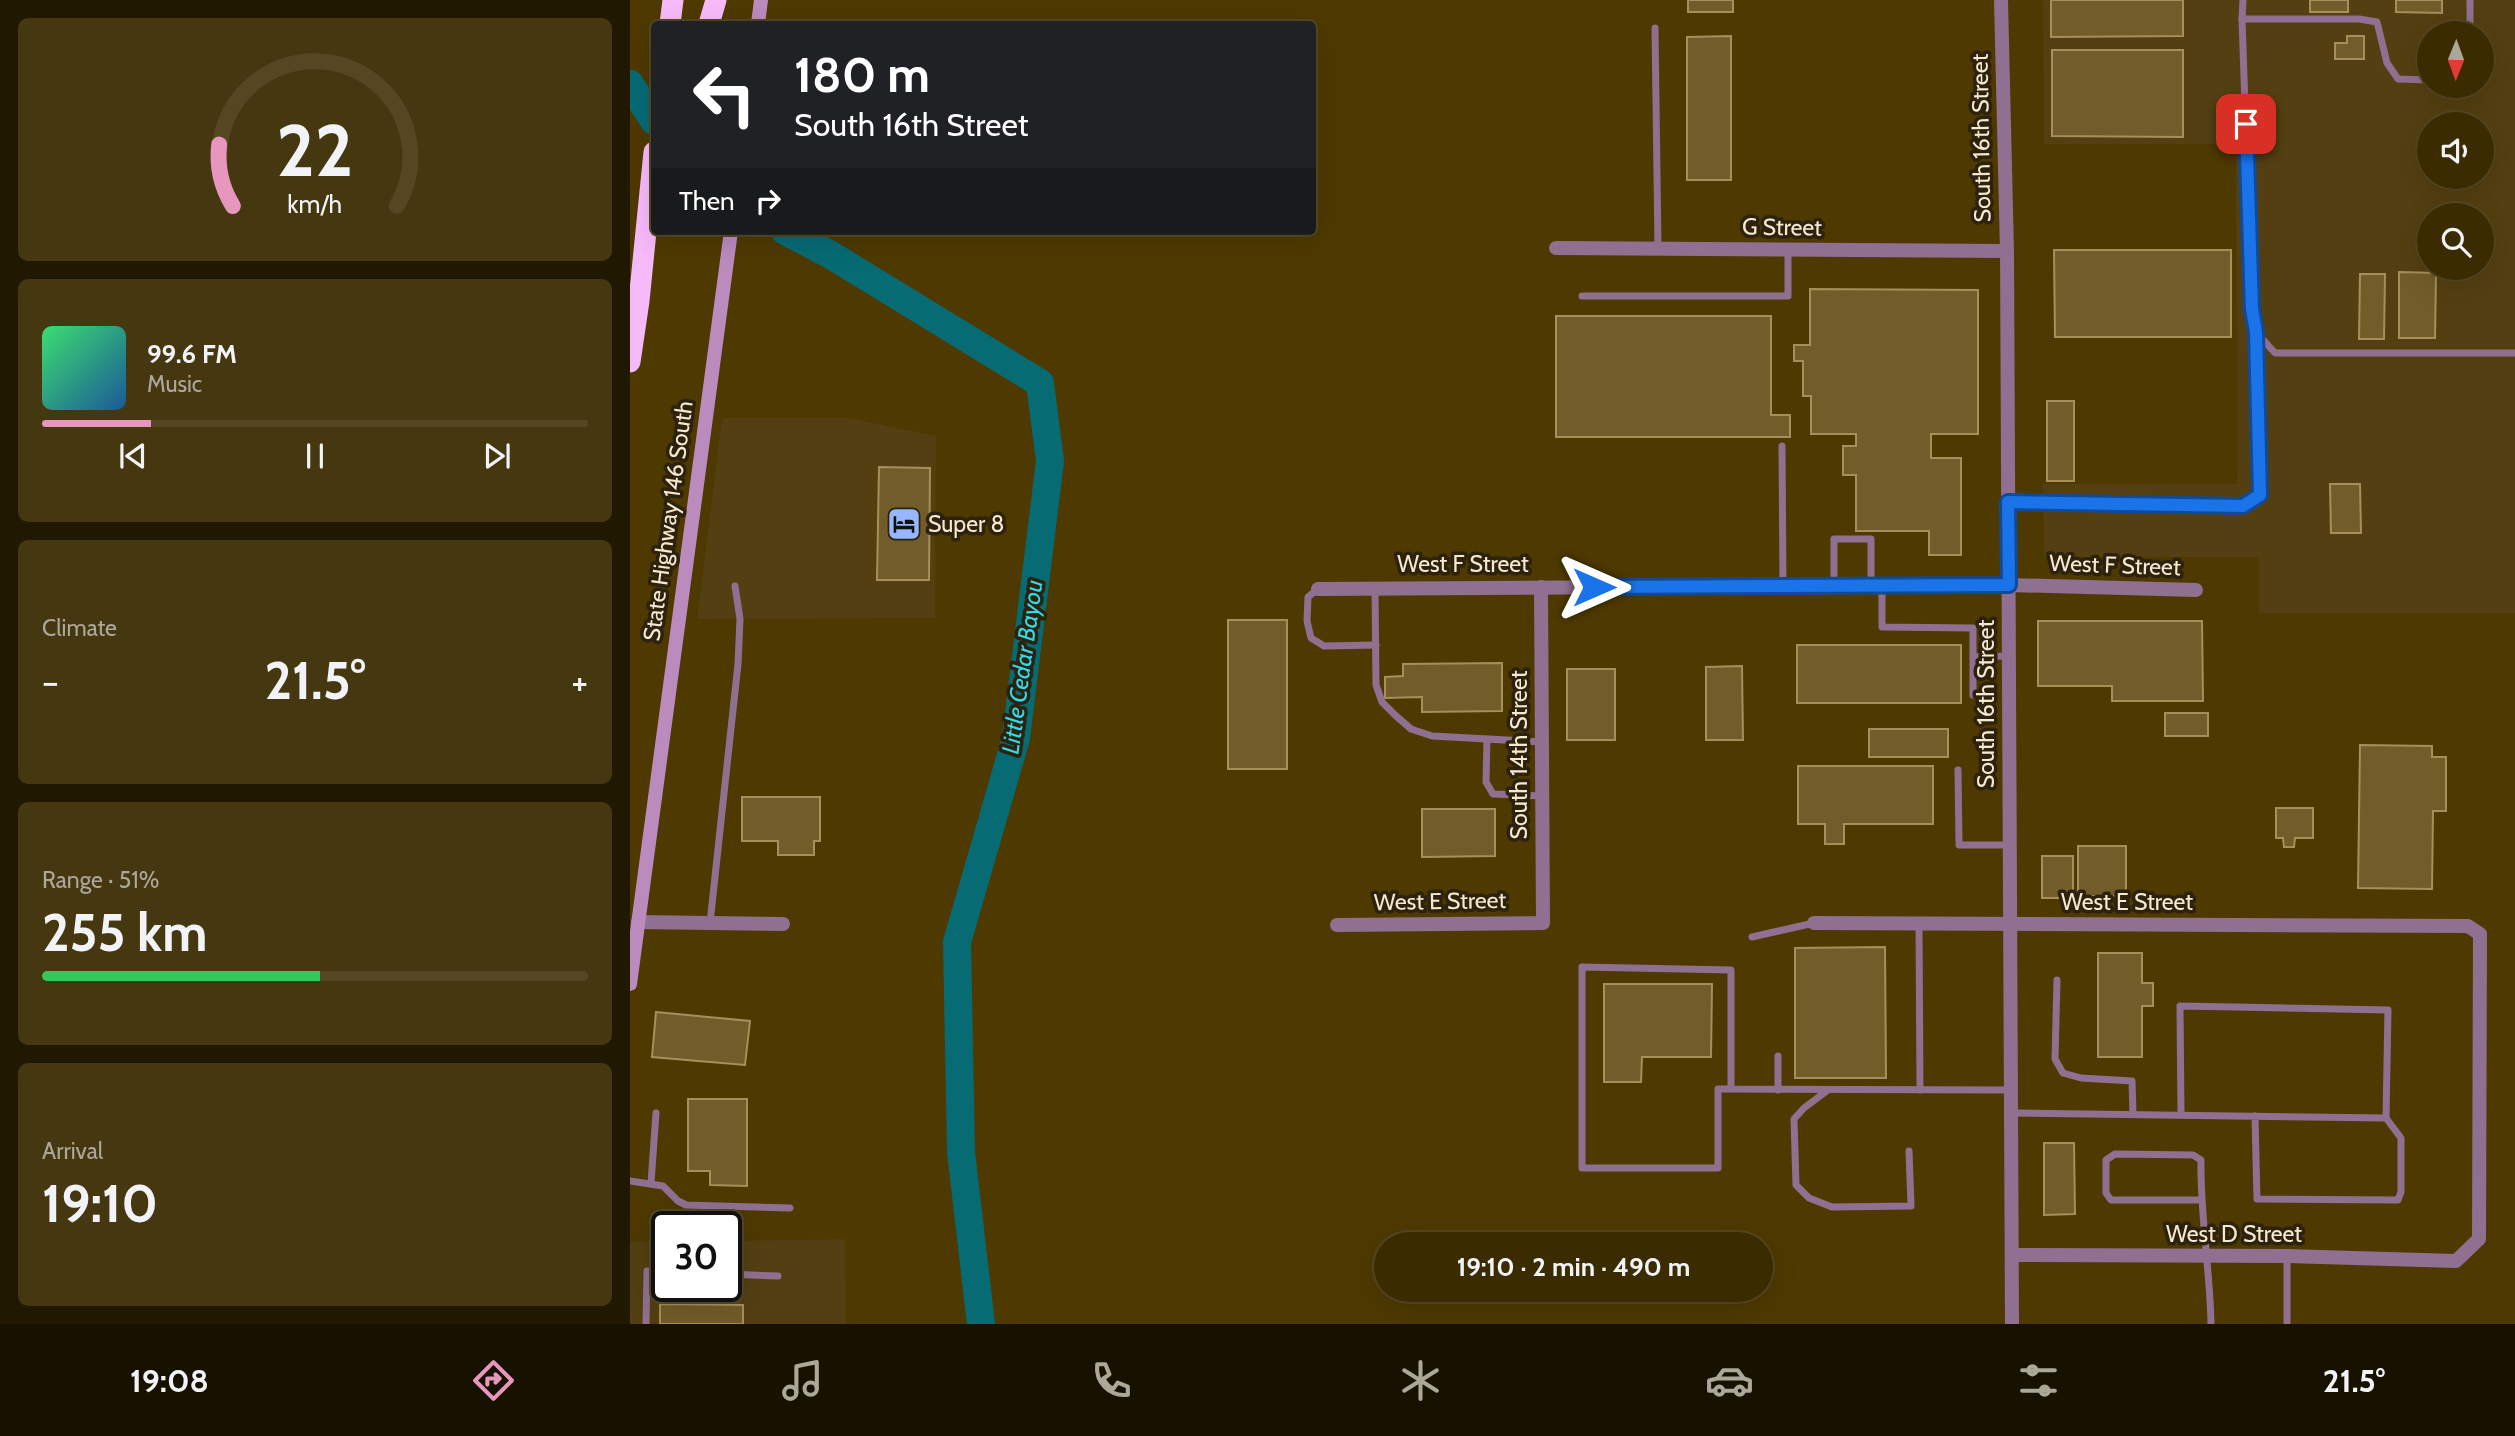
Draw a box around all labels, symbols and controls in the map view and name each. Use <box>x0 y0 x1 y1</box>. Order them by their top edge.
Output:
north arrow <box>2417 21 2494 98</box>
map controls <box>2417 21 2494 280</box>
text: 180 m <box>794 45 930 104</box>
icon: left <box>679 49 770 140</box>
street label: South 16th Street <box>1966 53 1996 223</box>
pin <box>2216 94 2276 154</box>
text: South 16th Street <box>794 105 1029 144</box>
icon: arrive <box>2227 105 2265 143</box>
text: 22 <box>276 106 354 194</box>
button: sound <box>2417 112 2494 189</box>
icon: right <box>749 182 787 220</box>
text: Then <box>679 185 735 217</box>
text: km/h <box>288 188 342 218</box>
button: search <box>2417 203 2494 280</box>
street label: G Street <box>1742 212 1822 242</box>
text: 99.6 FM <box>147 338 237 370</box>
text: Music <box>147 370 202 398</box>
street label: State Highway 146 South <box>637 399 699 643</box>
icon: previous <box>114 437 152 475</box>
icon: pause <box>296 437 334 475</box>
icon: next <box>478 437 516 475</box>
hotel icon: Super 8 <box>885 505 923 543</box>
place label: Super 8 <box>928 510 1004 538</box>
street label: West F Street <box>2049 549 2181 581</box>
street label: West F Street <box>1397 550 1529 578</box>
position arrow <box>1557 550 1631 624</box>
water label: Little Cedar Bayou <box>995 578 1049 756</box>
text: Climate <box>42 614 117 642</box>
street label: South 16th Street <box>1972 619 2000 788</box>
text: 21.5° <box>264 649 366 712</box>
text: − <box>42 658 59 705</box>
text: + <box>571 658 588 705</box>
street label: South 14th Street <box>1505 670 1533 839</box>
text: Range · 51% <box>42 866 159 894</box>
street label: West E Street <box>1374 886 1507 916</box>
street label: West E Street <box>2061 888 2193 916</box>
text: 255 km <box>42 901 207 964</box>
text: Arrival <box>42 1137 103 1165</box>
text: 19:10 <box>42 1172 158 1235</box>
speed limit sign: 30 <box>651 1211 742 1302</box>
street label: West D Street <box>2166 1220 2302 1248</box>
text: 19:10 · 2 min · 490 m <box>1457 1251 1690 1283</box>
icon: directions <box>469 1356 518 1405</box>
icon: music <box>778 1356 827 1405</box>
icon: phone <box>1087 1356 1136 1405</box>
icon: climate <box>1396 1356 1445 1405</box>
icon: car <box>1705 1356 1754 1405</box>
icon: filters <box>2014 1356 2063 1405</box>
text: 19:08 <box>130 1361 209 1400</box>
text: 21.5° <box>2323 1361 2385 1400</box>

